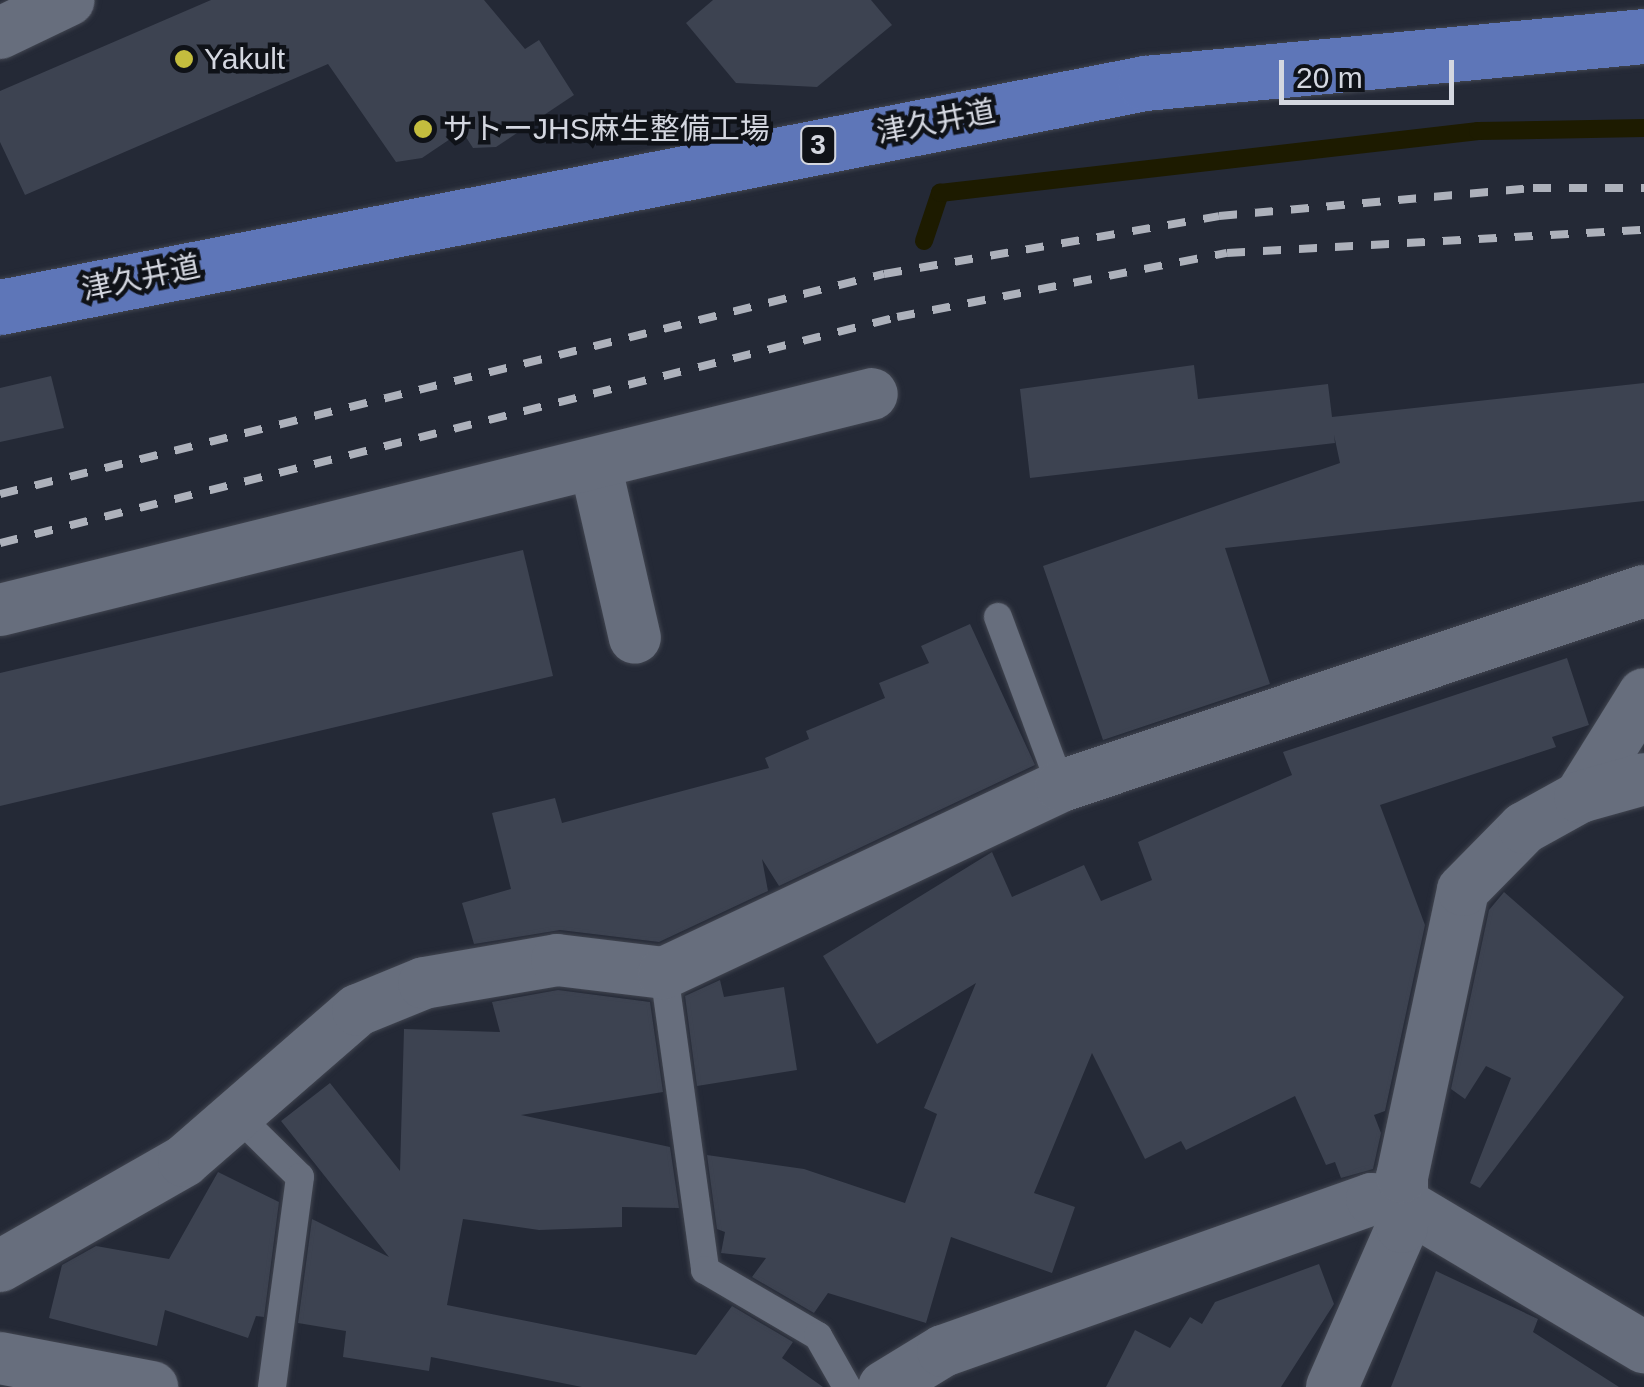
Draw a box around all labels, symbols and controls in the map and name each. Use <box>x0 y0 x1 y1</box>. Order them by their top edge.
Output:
scale bar <box>1284 40 1459 102</box>
place label: Yakult <box>204 41 285 77</box>
marker: Yakult <box>173 48 195 70</box>
text: 20 m <box>1296 61 1363 94</box>
street label: 津久井道 <box>874 93 998 151</box>
place label: サトーJHS麻生整備工場 <box>443 111 770 147</box>
marker: サトーJHS麻生整備工場 <box>412 118 434 140</box>
road number: 3 <box>798 122 838 168</box>
street label: 津久井道 <box>79 248 203 308</box>

